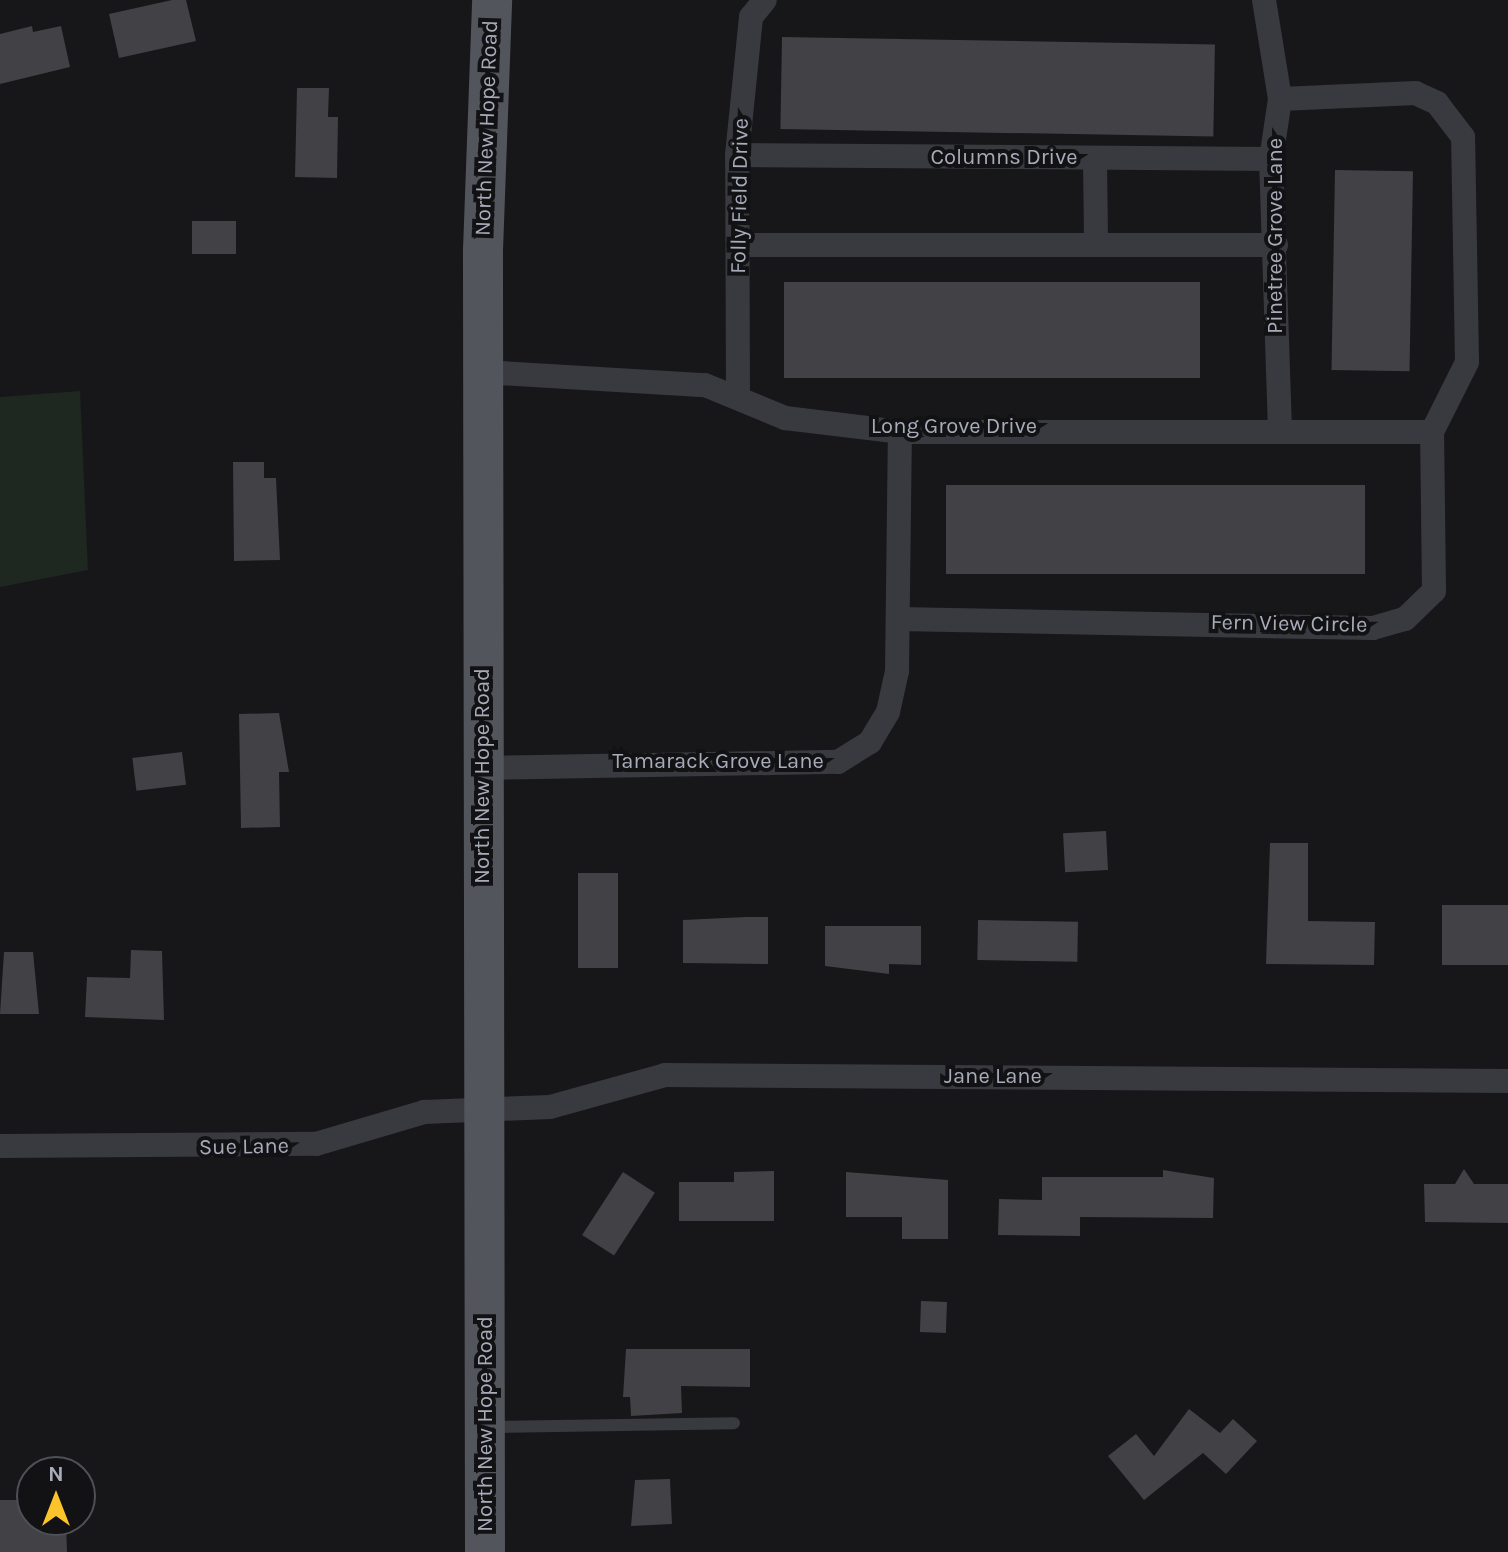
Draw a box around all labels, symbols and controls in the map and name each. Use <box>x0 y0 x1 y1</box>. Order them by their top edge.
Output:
street label: North New Hope Road <box>470 20 504 236</box>
street label: Folly Field Drive <box>725 118 755 274</box>
street label: Pinetree Grove Lane <box>1263 138 1289 334</box>
street label: Columns Drive <box>930 145 1078 171</box>
street label: Long Grove Drive <box>871 414 1037 440</box>
street label: Fern View Circle <box>1210 609 1368 639</box>
street label: North New Hope Road <box>470 668 496 884</box>
street label: Tamarack Grove Lane <box>612 749 824 775</box>
street label: Jane Lane <box>944 1064 1042 1090</box>
street label: Sue Lane <box>199 1133 289 1161</box>
street label: North New Hope Road <box>473 1316 499 1532</box>
north arrow <box>16 1456 96 1536</box>
text: N <box>48 1461 64 1487</box>

